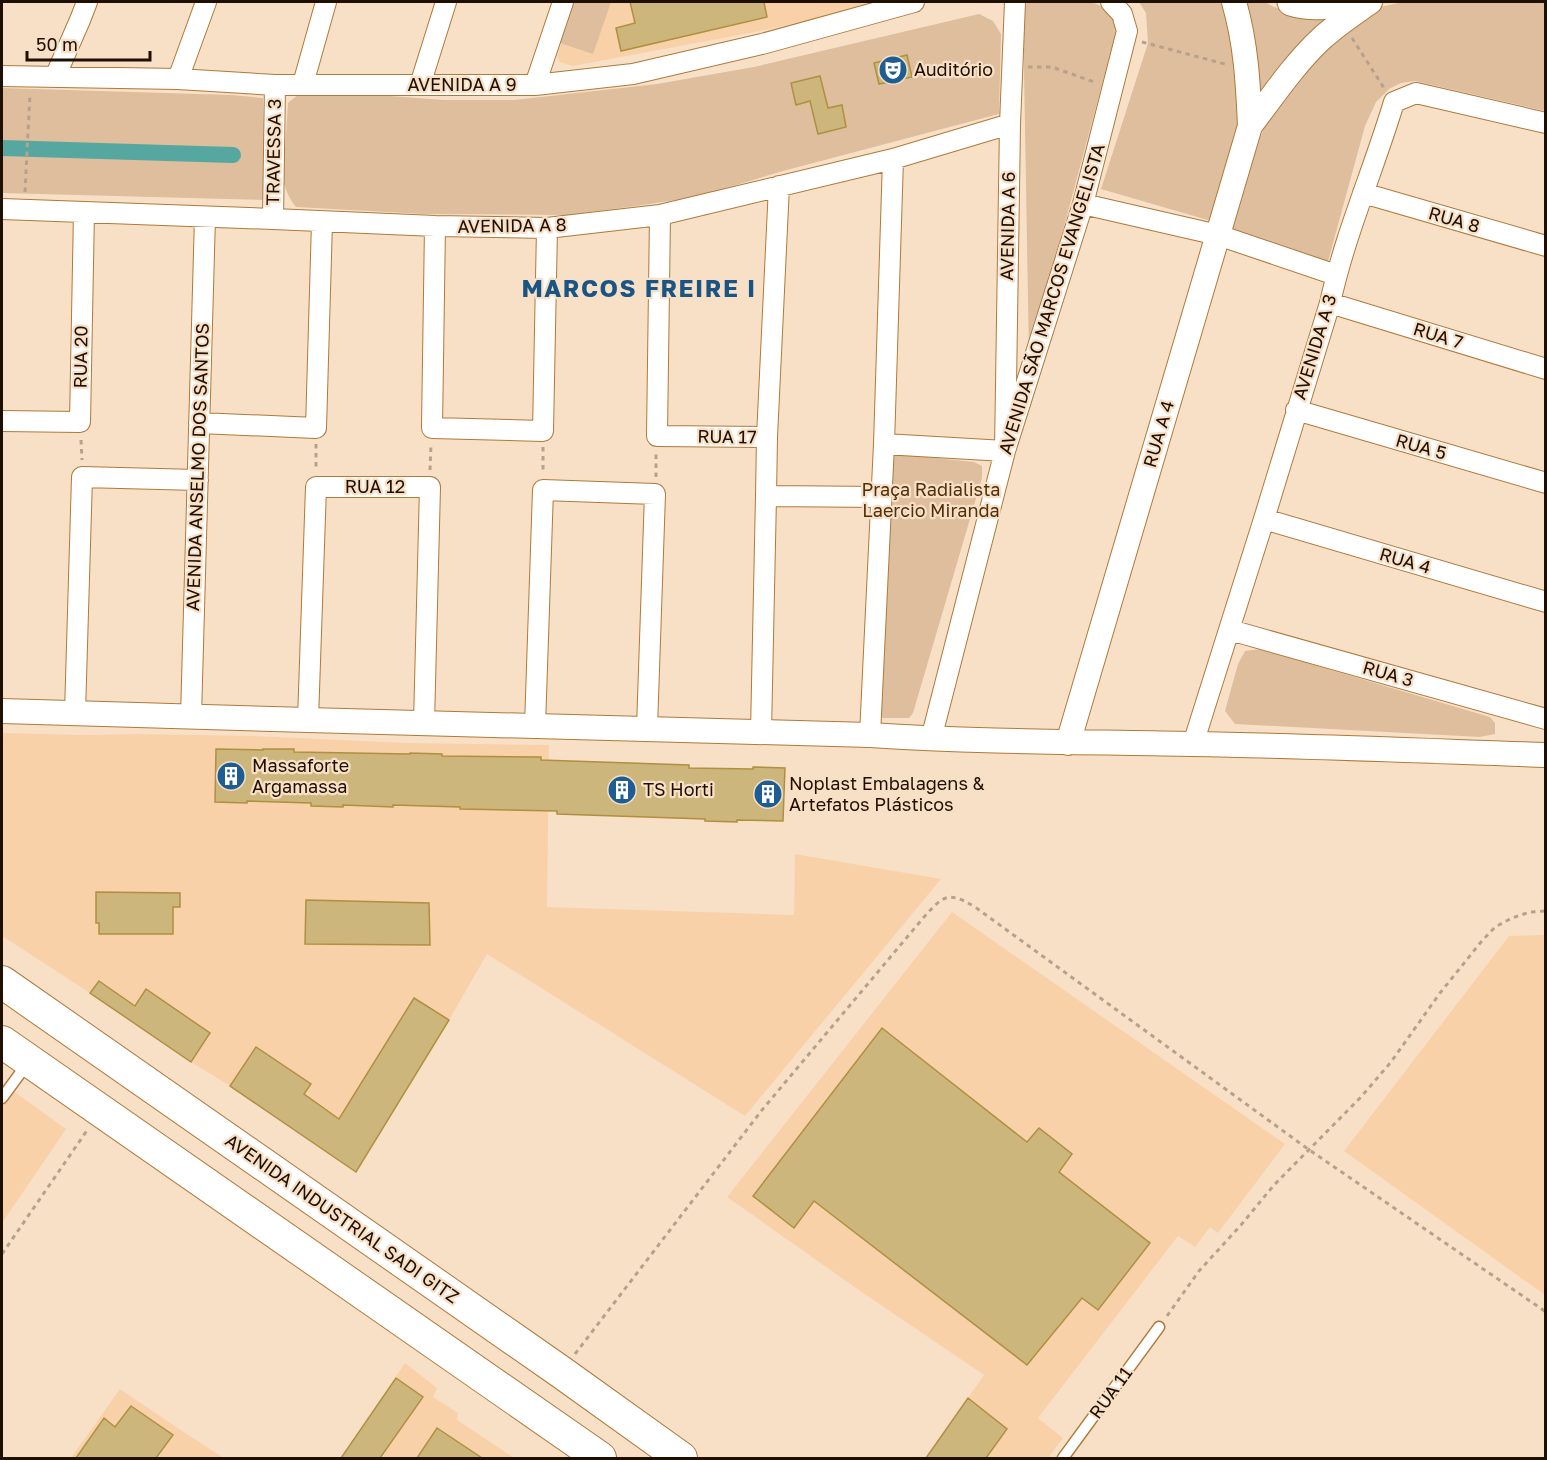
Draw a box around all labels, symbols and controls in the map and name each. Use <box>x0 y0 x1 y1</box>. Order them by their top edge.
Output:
scale bar <box>27 24 150 62</box>
text: 50 m <box>36 33 78 55</box>
theatre icon: Auditório <box>877 54 909 86</box>
place label: Auditório <box>914 58 993 80</box>
street label: AVENIDA A 9 <box>407 73 517 95</box>
street label: TRAVESSA 3 <box>261 98 285 206</box>
street label: AVENIDA SÃO MARCOS EVANGELISTA <box>993 141 1109 457</box>
street label: AVENIDA A 6 <box>995 171 1019 281</box>
street label: RUA 8 <box>1426 201 1482 237</box>
street label: AVENIDA A 8 <box>457 213 567 237</box>
district label: MARCOS FREIRE I <box>521 273 757 302</box>
street label: AVENIDA A 3 <box>1288 292 1340 402</box>
street label: RUA 7 <box>1411 317 1466 353</box>
street label: AVENIDA ANSELMO DOS SANTOS <box>181 323 213 611</box>
street label: RUA 20 <box>68 325 92 389</box>
street label: RUA A 4 <box>1138 398 1178 470</box>
street label: RUA 17 <box>697 424 757 448</box>
street label: RUA 5 <box>1393 428 1449 464</box>
street label: RUA 12 <box>345 475 405 497</box>
park label: Praça Radialista Laercio Miranda <box>861 478 1001 521</box>
street label: RUA 4 <box>1377 542 1433 578</box>
street label: RUA 3 <box>1360 655 1416 691</box>
place label: Massaforte Argamassa <box>252 754 349 797</box>
building icon: Massaforte Argamassa <box>215 760 247 792</box>
place label: Noplast Embalagens & Artefatos Plásticos <box>789 772 984 815</box>
building icon: TS Horti <box>606 774 638 806</box>
place label: TS Horti <box>643 778 714 800</box>
building icon: Noplast Embalagens & Artefatos Plásticos <box>752 778 784 810</box>
street label: AVENIDA INDUSTRIAL SADI GITZ <box>221 1129 464 1308</box>
street label: RUA 11 <box>1084 1362 1136 1423</box>

